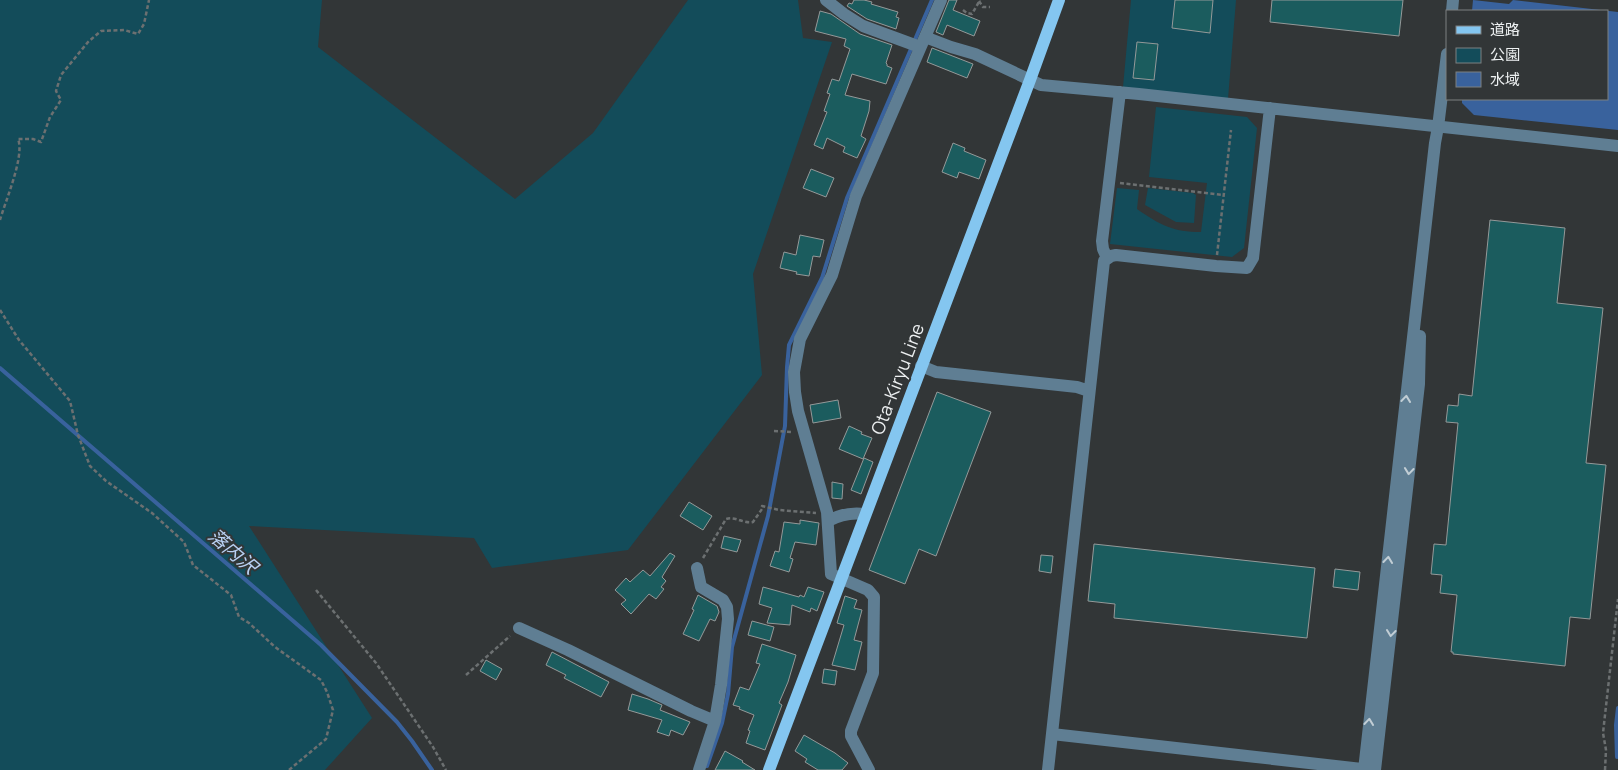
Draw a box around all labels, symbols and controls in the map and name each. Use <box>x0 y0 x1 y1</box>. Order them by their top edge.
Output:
legend <box>1446 10 1608 100</box>
text: 道路 <box>1490 19 1520 40</box>
text: 公園 <box>1490 44 1520 65</box>
text: 水域 <box>1490 69 1520 90</box>
street label: Ota-Kiryu Line <box>865 320 929 438</box>
one-way arrow <box>1400 394 1411 402</box>
one-way arrow <box>1404 468 1415 476</box>
water label: 落内沢 <box>203 522 265 581</box>
one-way arrow <box>1382 556 1393 564</box>
one-way arrow <box>1386 629 1397 637</box>
one-way arrow <box>1363 717 1374 725</box>

